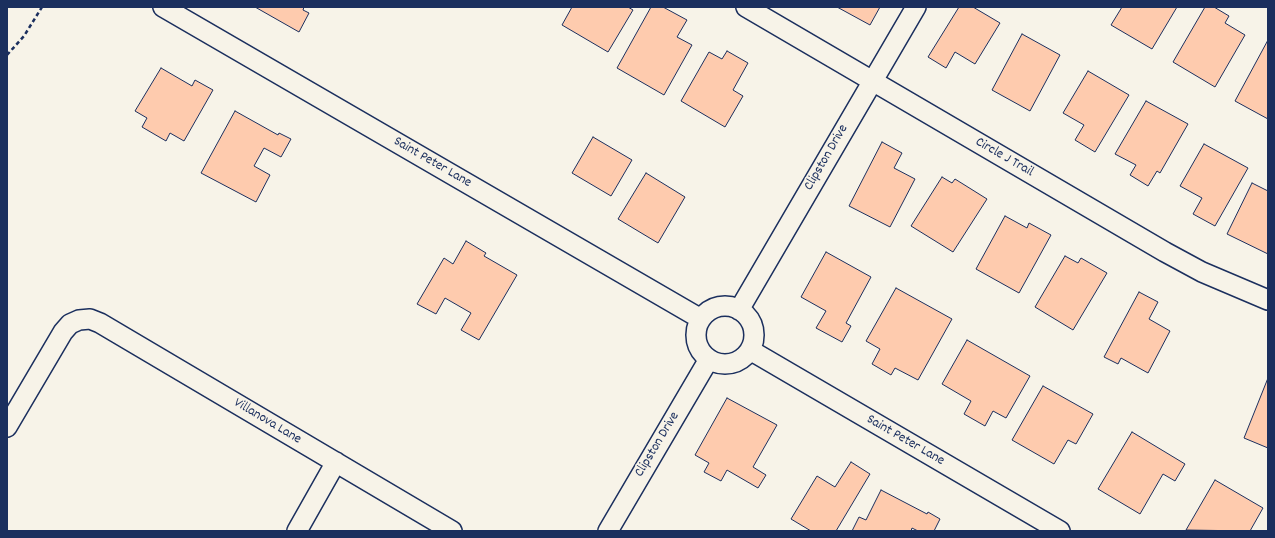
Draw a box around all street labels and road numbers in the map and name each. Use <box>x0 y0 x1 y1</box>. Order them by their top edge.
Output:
street label: Clipston Drive <box>801 122 853 194</box>
street label: Saint Peter Lane <box>390 134 474 192</box>
street label: Circle J Trail <box>972 135 1036 181</box>
street label: Villanova Lane <box>230 395 304 449</box>
street label: Clipston Drive <box>632 409 684 481</box>
street label: Saint Peter Lane <box>863 412 947 470</box>

